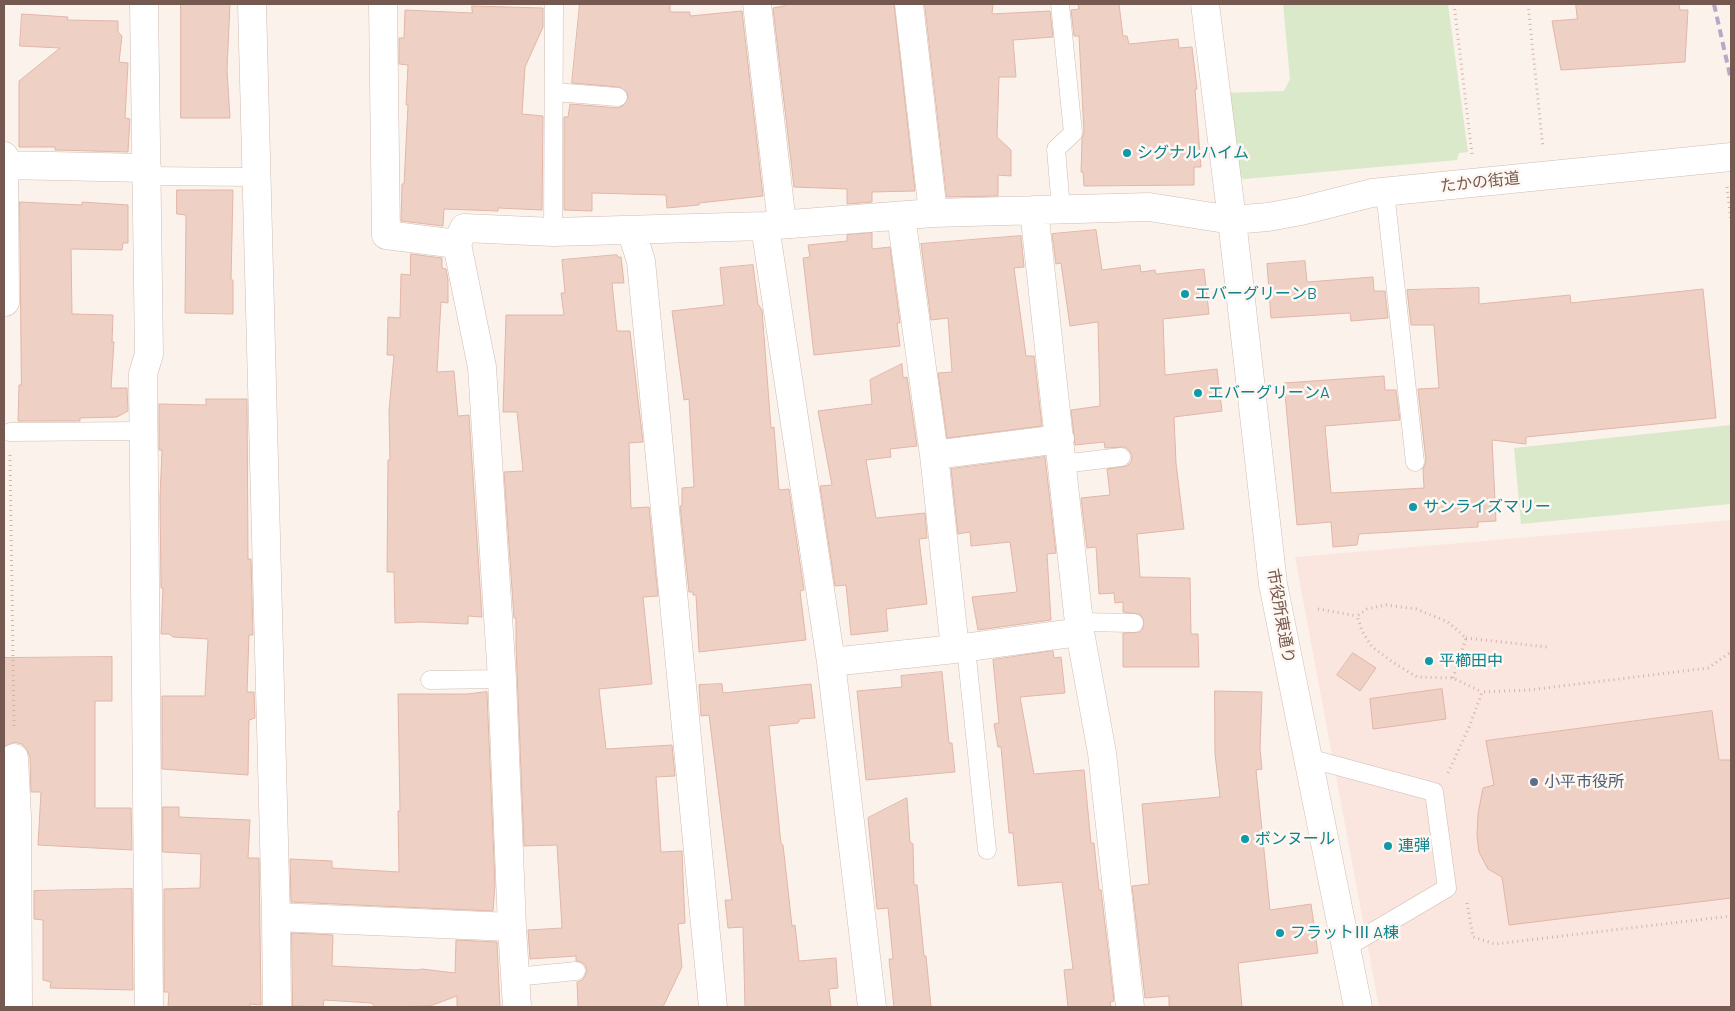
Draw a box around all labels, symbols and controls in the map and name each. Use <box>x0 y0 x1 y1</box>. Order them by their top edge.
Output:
place label: シグナルハイム <box>1137 143 1249 163</box>
marker: シグナルハイム <box>1121 147 1133 159</box>
street label: たかの街道 <box>1439 168 1521 196</box>
place label: エバーグリーンB <box>1195 284 1317 304</box>
marker: エバーグリーンB <box>1179 288 1191 300</box>
place label: エバーグリーンA <box>1208 383 1330 403</box>
marker: エバーグリーンA <box>1192 387 1204 399</box>
place label: サンライズマリー <box>1423 497 1551 517</box>
marker: サンライズマリー <box>1407 501 1419 513</box>
street label: 市役所東通り <box>1263 567 1299 665</box>
place label: 平櫛田中 <box>1439 651 1503 671</box>
marker: 平櫛田中 <box>1423 655 1435 667</box>
place label: 小平市役所 <box>1544 772 1624 792</box>
marker: 小平市役所 <box>1528 776 1540 788</box>
place label: ボンヌール <box>1255 829 1335 849</box>
marker: ボンヌール <box>1239 833 1251 845</box>
place label: 連弾 <box>1398 836 1430 856</box>
marker: 連弾 <box>1382 840 1394 852</box>
place label: フラットⅢ A棟 <box>1290 923 1399 943</box>
marker: フラットⅢ A棟 <box>1274 927 1286 939</box>

